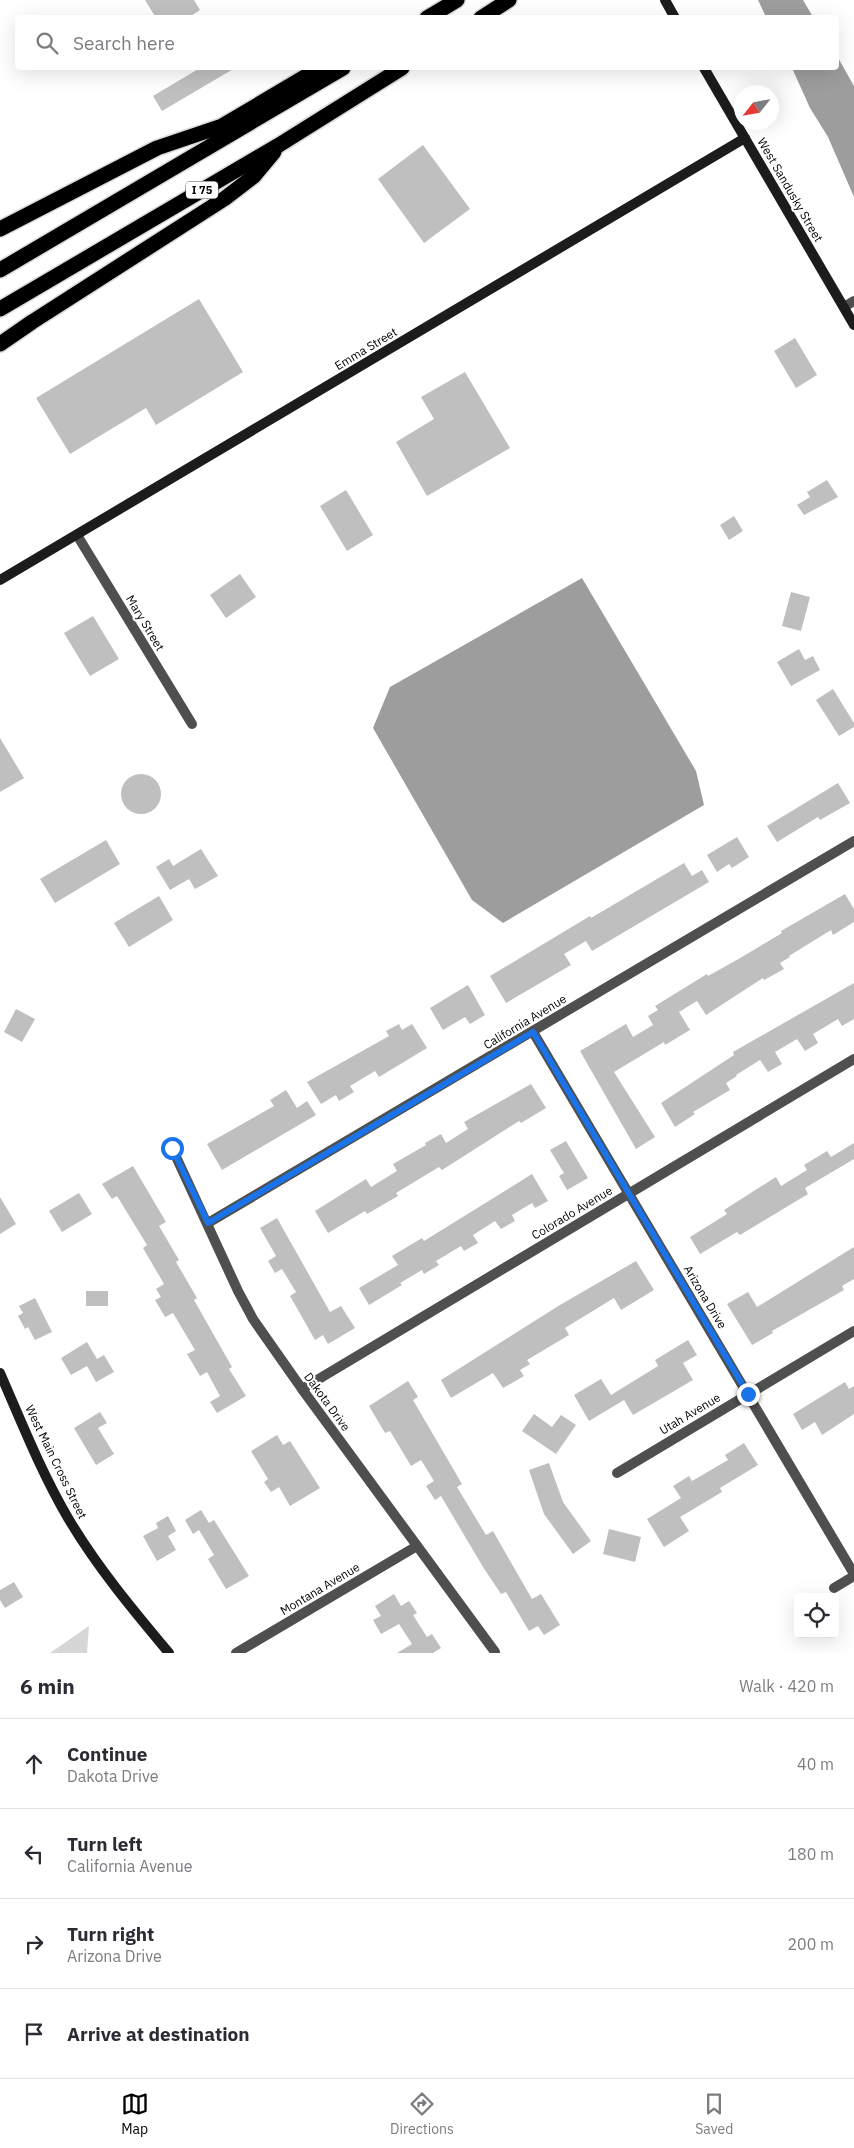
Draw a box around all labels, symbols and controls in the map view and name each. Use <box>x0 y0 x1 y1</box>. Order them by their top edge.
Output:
search box <box>15 15 839 70</box>
icon: search <box>33 29 61 57</box>
text: Search here <box>73 31 175 55</box>
north arrow <box>734 85 779 130</box>
street label: West Sandusky Street <box>754 135 826 245</box>
road number: I 75 <box>186 182 218 198</box>
street label: Emma Street <box>332 324 400 373</box>
street label: Mary Street <box>123 592 168 653</box>
street label: California Avenue <box>480 991 569 1052</box>
route start <box>161 1137 184 1160</box>
street label: Colorado Avenue <box>529 1182 615 1243</box>
street label: Arizona Drive <box>681 1262 730 1331</box>
street label: Dakota Drive <box>301 1370 354 1434</box>
route end <box>737 1383 760 1406</box>
street label: Utah Avenue <box>657 1389 723 1438</box>
street label: West Main Cross Street <box>22 1403 90 1521</box>
street label: Montana Avenue <box>277 1559 363 1618</box>
map controls <box>794 1593 839 1638</box>
button: locate <box>794 1593 839 1638</box>
text: 6 min <box>20 1672 75 1700</box>
text: Walk · 420 m <box>739 1676 834 1696</box>
text: Continue <box>67 1742 147 1766</box>
icon: ahead <box>20 1750 48 1778</box>
text: 40 m <box>797 1754 834 1774</box>
text: Dakota Drive <box>67 1766 158 1786</box>
text: Turn left <box>67 1832 143 1856</box>
icon: left <box>20 1840 48 1868</box>
text: 180 m <box>787 1844 834 1864</box>
text: California Avenue <box>67 1856 193 1876</box>
text: Turn right <box>67 1922 154 1946</box>
icon: right <box>20 1930 48 1958</box>
text: 200 m <box>787 1934 834 1954</box>
text: Arizona Drive <box>67 1946 162 1966</box>
icon: arrive <box>20 2020 48 2048</box>
text: Arrive at destination <box>67 2022 250 2046</box>
tab: Map <box>121 2090 149 2138</box>
tab: Directions <box>390 2090 454 2138</box>
tab: Saved <box>695 2090 733 2138</box>

